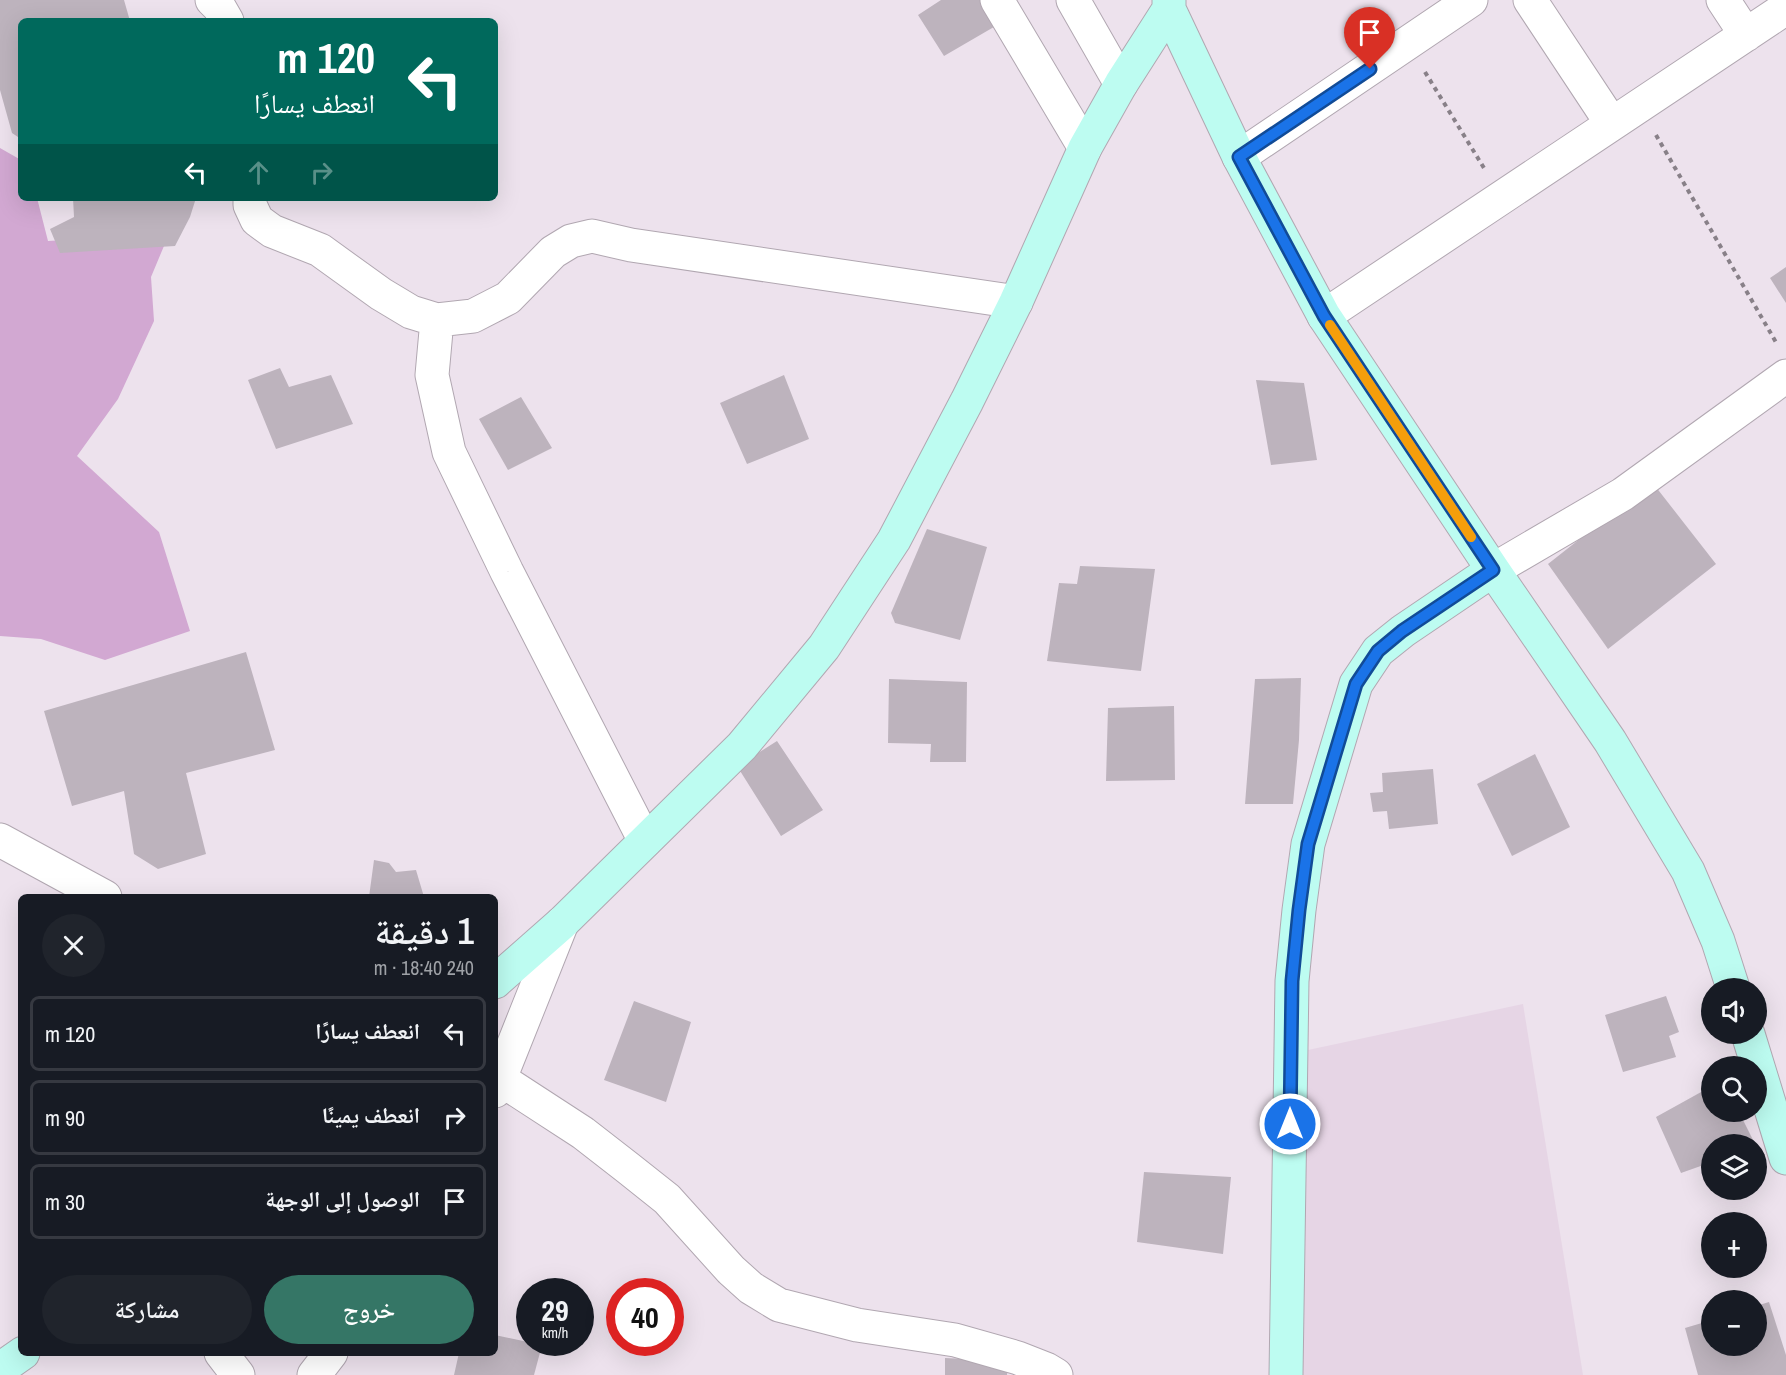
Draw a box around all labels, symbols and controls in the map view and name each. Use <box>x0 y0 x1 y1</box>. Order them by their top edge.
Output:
pin <box>1344 7 1395 69</box>
icon: arrive <box>1353 16 1386 49</box>
text: 120 m <box>277 30 375 86</box>
icon: left <box>396 42 474 120</box>
text: انعطف يسارًا <box>254 85 375 121</box>
icon: left <box>179 156 212 189</box>
icon: ahead <box>242 156 275 189</box>
icon: right <box>305 156 338 189</box>
text: 1 دقيقة <box>375 907 474 955</box>
button: close <box>42 914 105 977</box>
text: 240 m · 18:40 <box>374 954 474 981</box>
map controls <box>1701 978 1767 1356</box>
button: sound <box>1701 978 1767 1044</box>
text: انعطف يسارًا <box>315 1016 420 1046</box>
icon: left <box>438 1017 471 1050</box>
text: 120 m <box>45 1019 95 1049</box>
button: search <box>1701 1056 1767 1122</box>
position arrow <box>1258 1092 1322 1156</box>
text: انعطف يمينًا <box>322 1100 420 1130</box>
icon: right <box>438 1101 471 1134</box>
text: 90 m <box>45 1103 85 1133</box>
button: layers <box>1701 1134 1767 1200</box>
text: الوصول إلى الوجهة <box>265 1184 420 1214</box>
icon: arrive <box>438 1185 471 1218</box>
text: 30 m <box>45 1187 85 1217</box>
button: + <box>1701 1212 1767 1278</box>
button: مشاركة <box>42 1275 252 1344</box>
button: خروج <box>264 1275 474 1344</box>
speed limit sign: 40 <box>606 1278 684 1356</box>
text: 29 <box>541 1290 569 1330</box>
button: − <box>1701 1290 1767 1356</box>
text: km/h <box>542 1322 568 1343</box>

